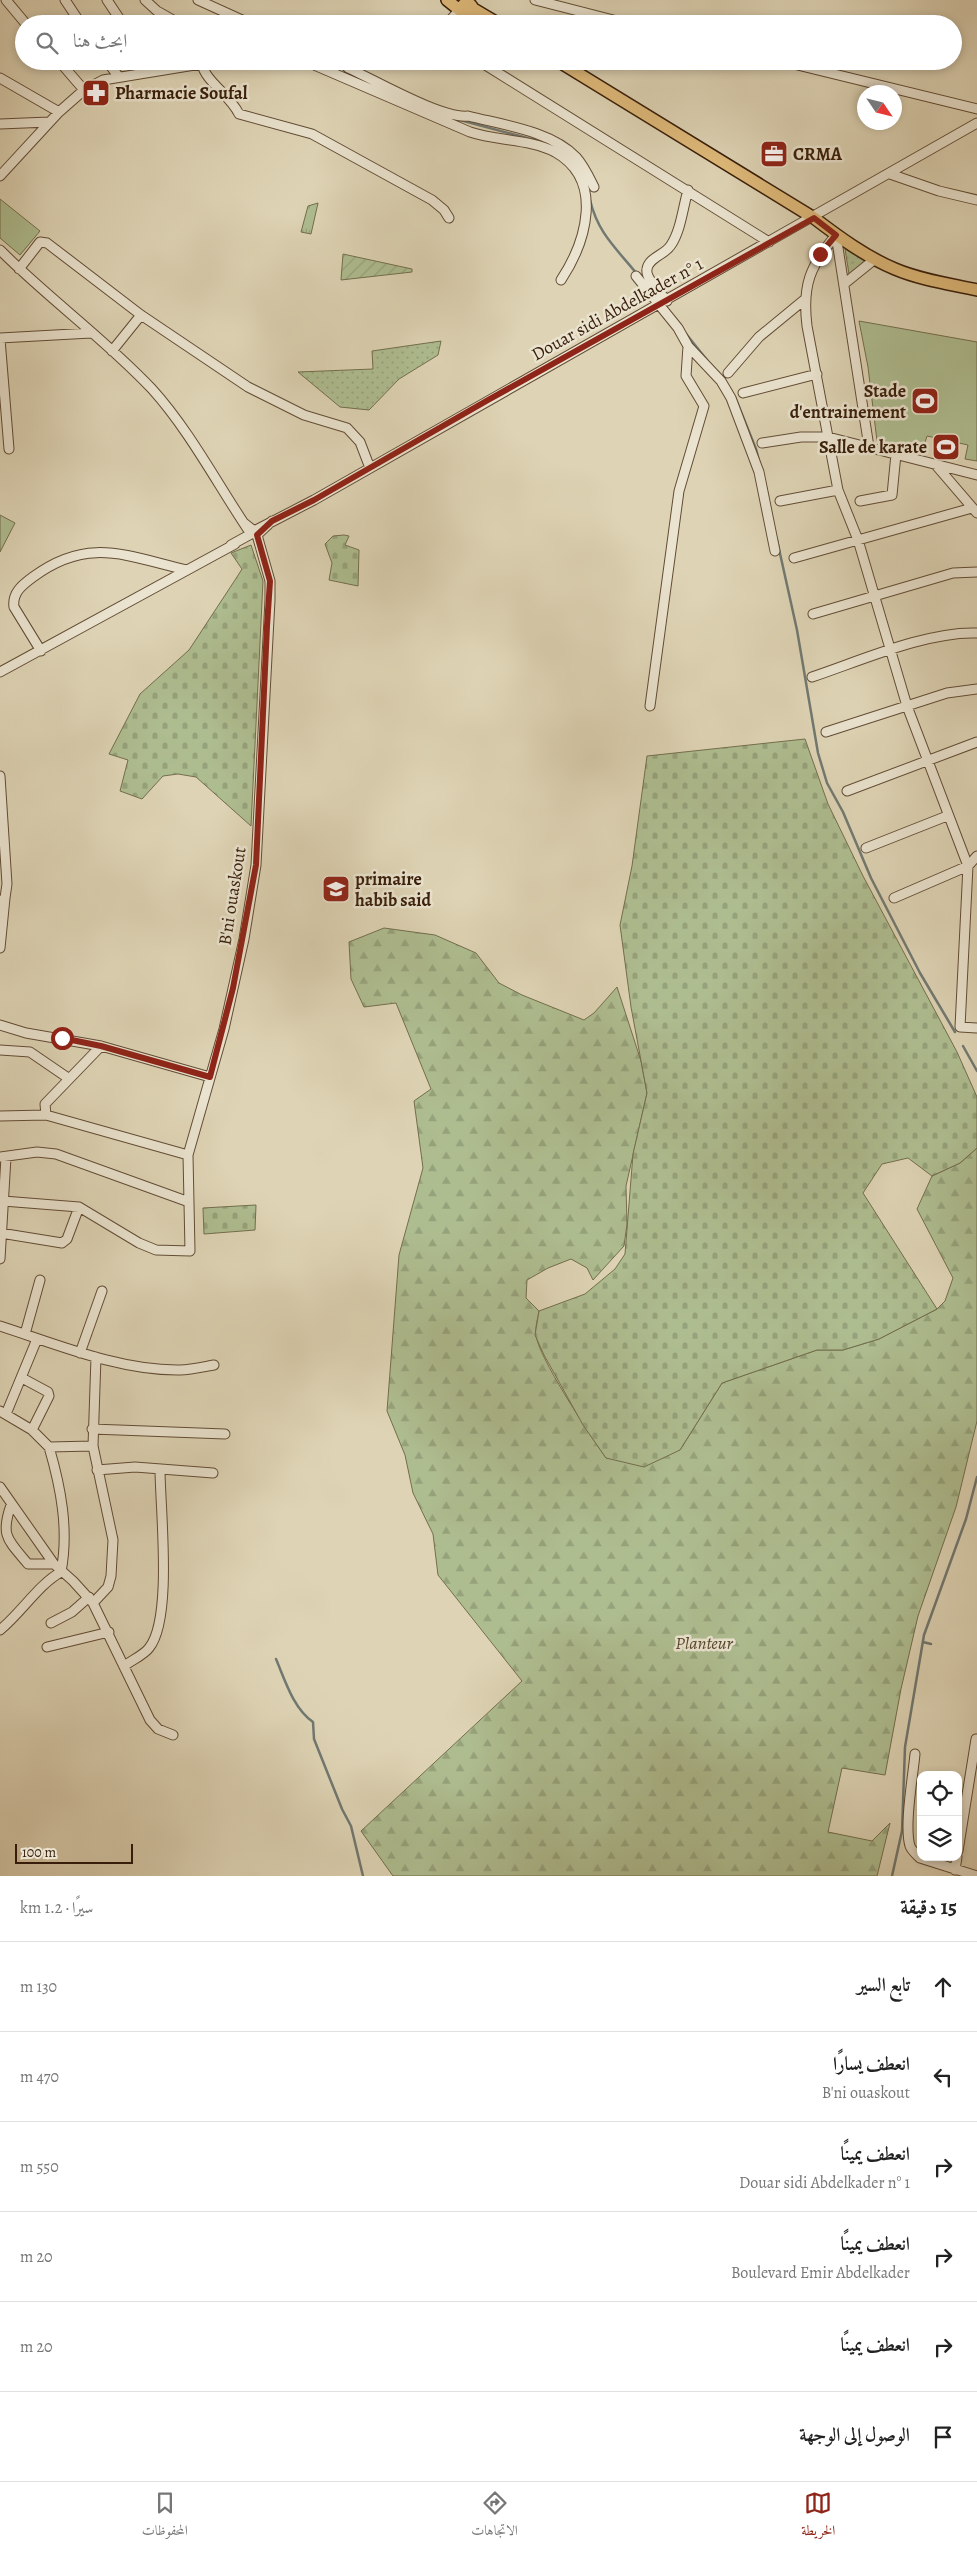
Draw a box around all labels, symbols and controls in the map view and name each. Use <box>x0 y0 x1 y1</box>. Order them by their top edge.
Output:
search box <box>15 15 962 70</box>
text: ابحث هنا <box>73 28 127 54</box>
icon: search <box>33 29 61 57</box>
pharmacy icon: Pharmacie Soufal <box>81 78 111 108</box>
place label: Pharmacie Soufal <box>115 81 248 105</box>
north arrow <box>857 85 902 130</box>
office icon: CRMA <box>759 139 789 169</box>
place label: CRMA <box>793 142 843 166</box>
route end <box>809 243 832 266</box>
street label: Douar sidi Abdelkader n° 1 <box>527 252 707 366</box>
place label: Stade d'entrainement <box>790 379 906 424</box>
sports icon: Stade d'entrainement <box>910 386 940 416</box>
sports icon: Salle de karate <box>931 432 961 462</box>
place label: Salle de karate <box>819 435 927 459</box>
street label: B'ni ouaskout <box>212 845 252 947</box>
place label: primaire habib said <box>355 867 432 912</box>
school or university icon: primaire habib said <box>321 874 351 904</box>
route start <box>51 1027 74 1050</box>
park label: Planteur <box>675 1631 734 1655</box>
map controls <box>917 1771 962 1861</box>
button: locate <box>917 1771 962 1816</box>
button: layers <box>917 1816 962 1861</box>
scale bar <box>15 1841 132 1864</box>
text: 100 m <box>22 1843 56 1862</box>
text: 15 دقيقة <box>900 1893 957 1921</box>
text: سيرًا · 1.2 km <box>20 1897 93 1919</box>
text: تابع السير <box>857 1972 910 1998</box>
icon: ahead <box>929 1973 957 2001</box>
text: 130 m <box>20 1976 57 1998</box>
text: انعطف يسارًا <box>833 2051 910 2077</box>
icon: left <box>929 2063 957 2091</box>
text: 470 m <box>20 2066 59 2088</box>
text: B'ni ouaskout <box>822 2082 910 2104</box>
text: انعطف يمينًا <box>840 2141 910 2167</box>
icon: right <box>929 2153 957 2181</box>
text: 550 m <box>20 2156 59 2178</box>
text: Douar sidi Abdelkader n° 1 <box>739 2172 910 2194</box>
text: انعطف يمينًا <box>840 2231 910 2257</box>
icon: right <box>929 2243 957 2271</box>
text: 20 m <box>20 2246 53 2268</box>
text: Boulevard Emir Abdelkader <box>731 2262 910 2284</box>
text: انعطف يمينًا <box>840 2332 910 2358</box>
icon: right <box>929 2333 957 2361</box>
text: 20 m <box>20 2336 53 2358</box>
text: الوصول إلى الوجهة <box>799 2422 910 2448</box>
icon: arrive <box>929 2423 957 2451</box>
tab: المحفوظات <box>142 2489 188 2544</box>
tab: الاتجاهات <box>471 2489 518 2544</box>
tab: الخريطة <box>801 2489 835 2544</box>

